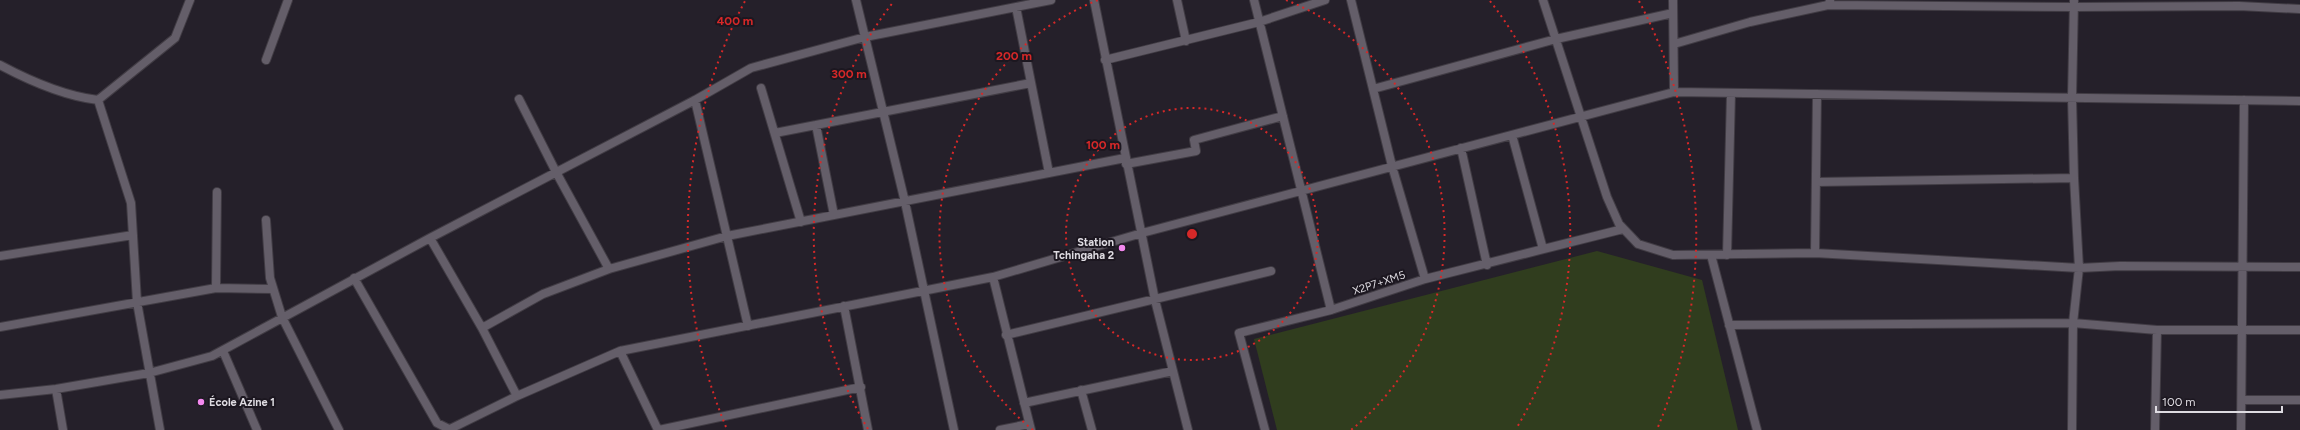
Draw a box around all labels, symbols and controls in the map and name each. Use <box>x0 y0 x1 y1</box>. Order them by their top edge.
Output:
text: 400 m <box>717 14 753 28</box>
text: 200 m <box>996 49 1032 63</box>
text: 300 m <box>831 67 867 81</box>
text: 100 m <box>1086 138 1120 152</box>
centre of rings <box>1185 227 1199 241</box>
place label: Station Tchingaha 2 <box>1053 236 1114 262</box>
marker: Station Tchingaha 2 <box>1117 243 1127 253</box>
street label: X2P7+XM5 <box>1351 268 1407 298</box>
scale bar <box>2156 388 2282 414</box>
place label: École Azine 1 <box>209 395 275 409</box>
text: 100 m <box>2162 395 2196 409</box>
marker: École Azine 1 <box>196 397 206 407</box>

